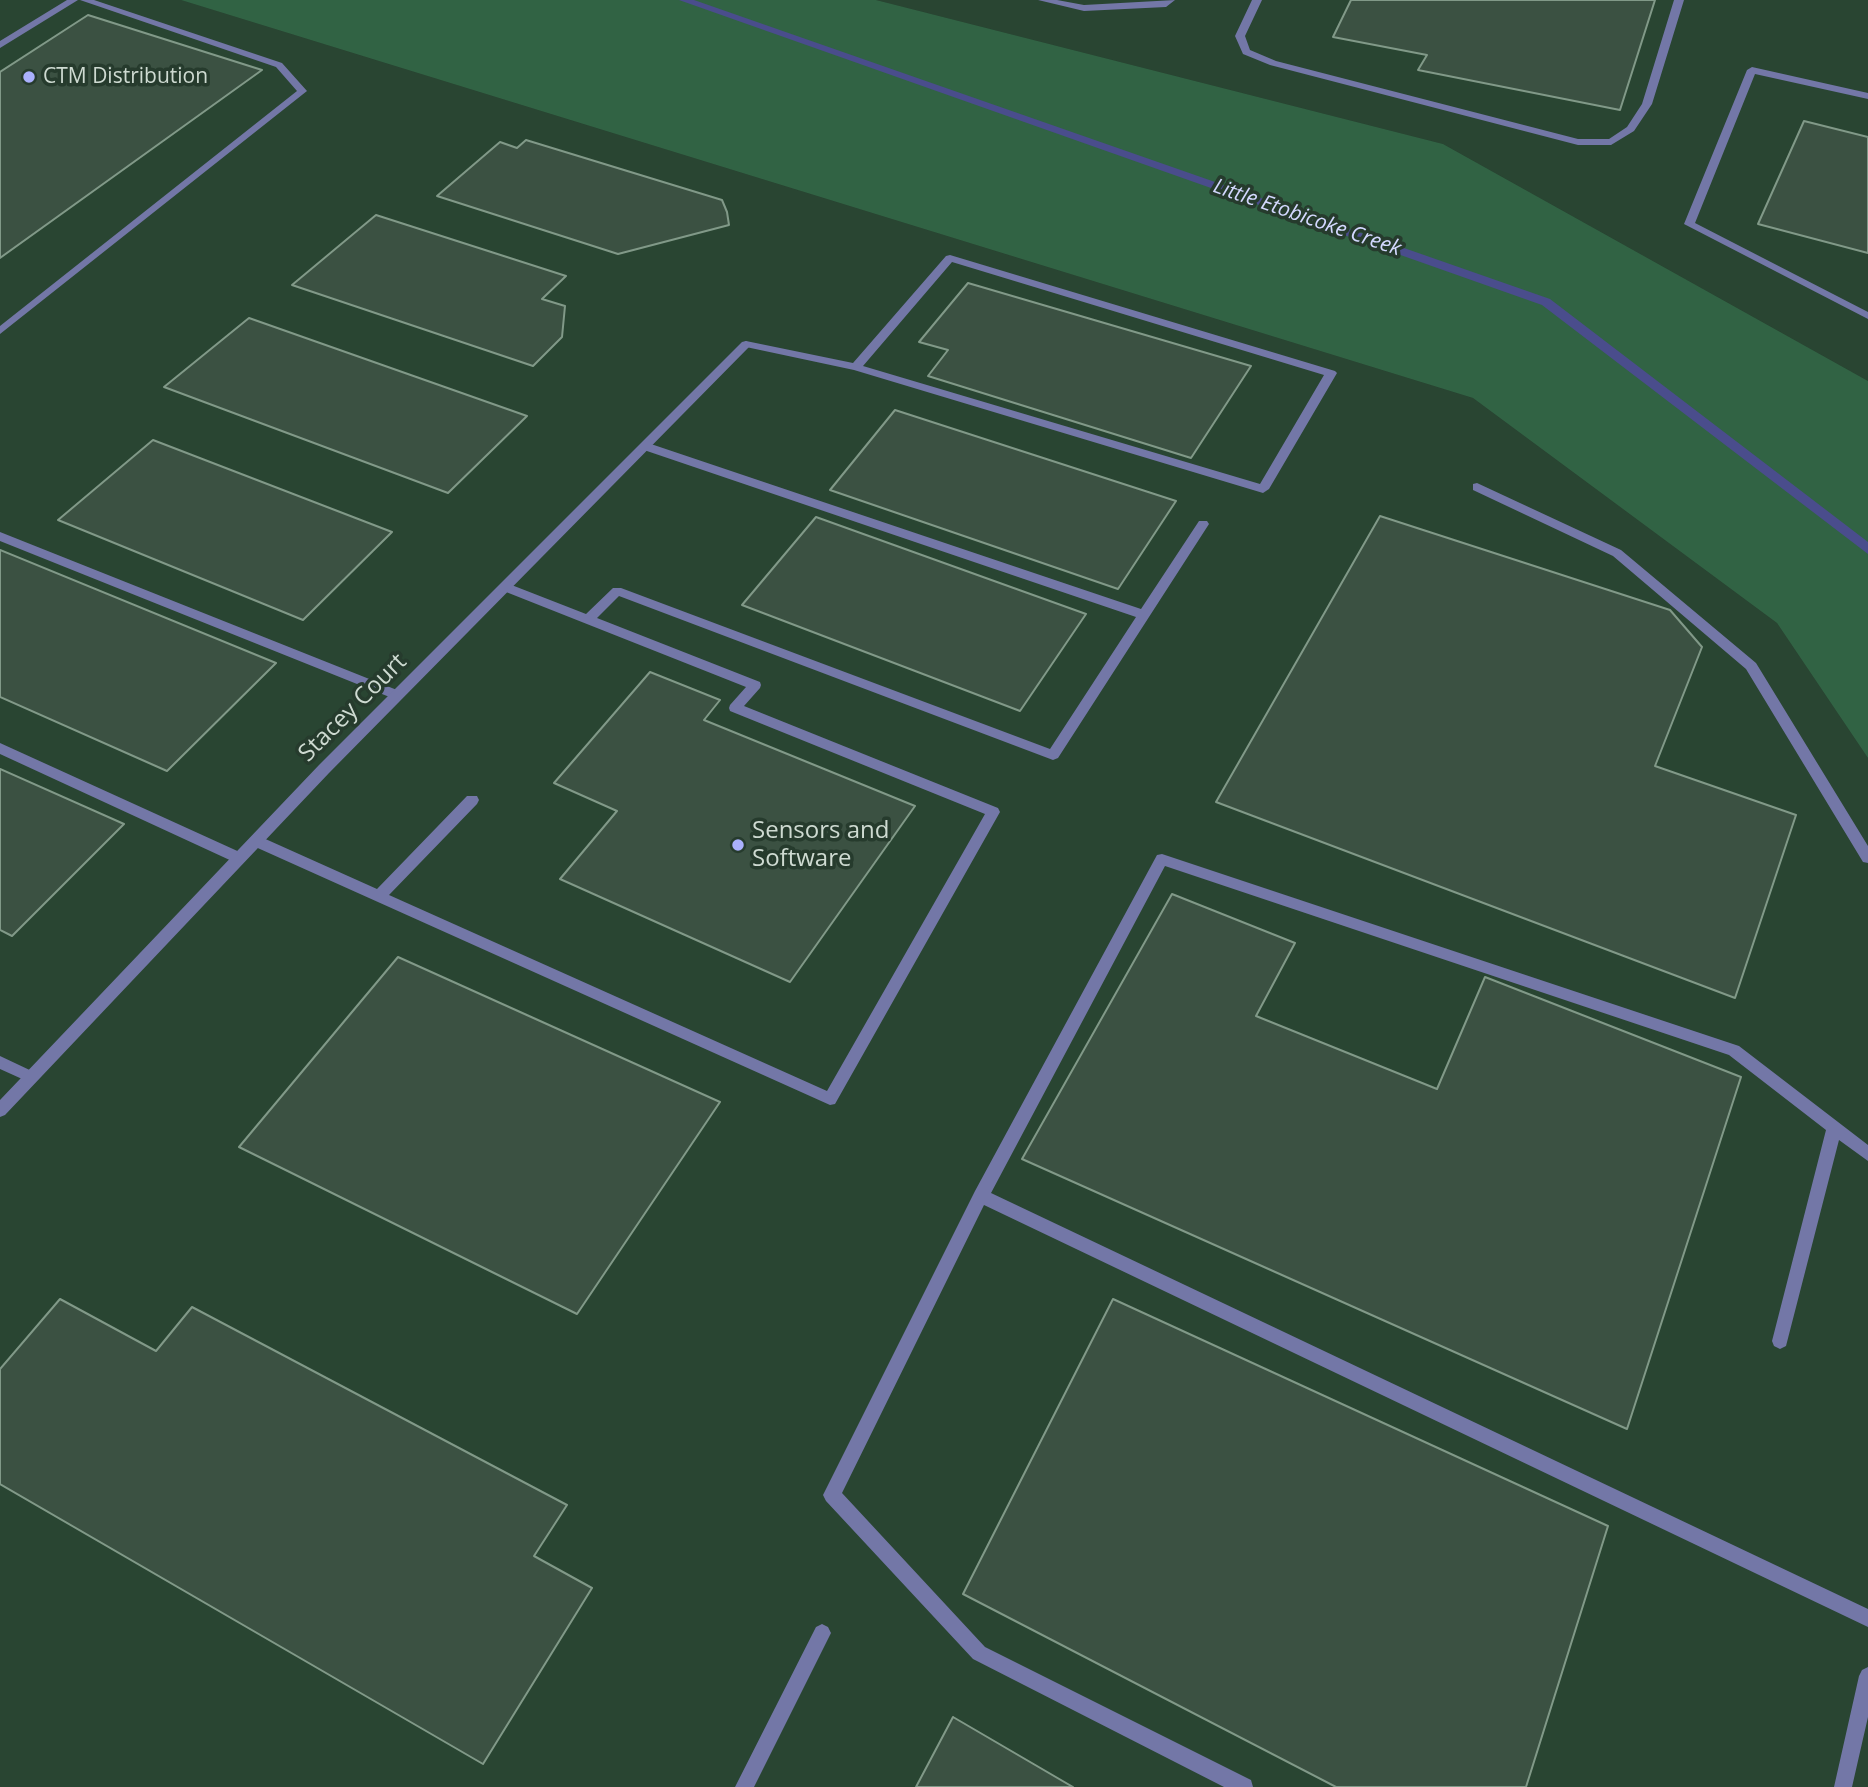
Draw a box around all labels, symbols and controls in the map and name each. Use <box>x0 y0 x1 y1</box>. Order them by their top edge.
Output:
place label: CTM Distribution <box>43 64 208 90</box>
marker: CTM Distribution <box>21 69 37 85</box>
water label: Little Etobicoke Creek <box>1210 174 1404 262</box>
street label: Stacey Court <box>293 648 413 768</box>
place label: Sensors and Software <box>752 817 889 873</box>
marker: Sensors and Software <box>730 837 746 853</box>

